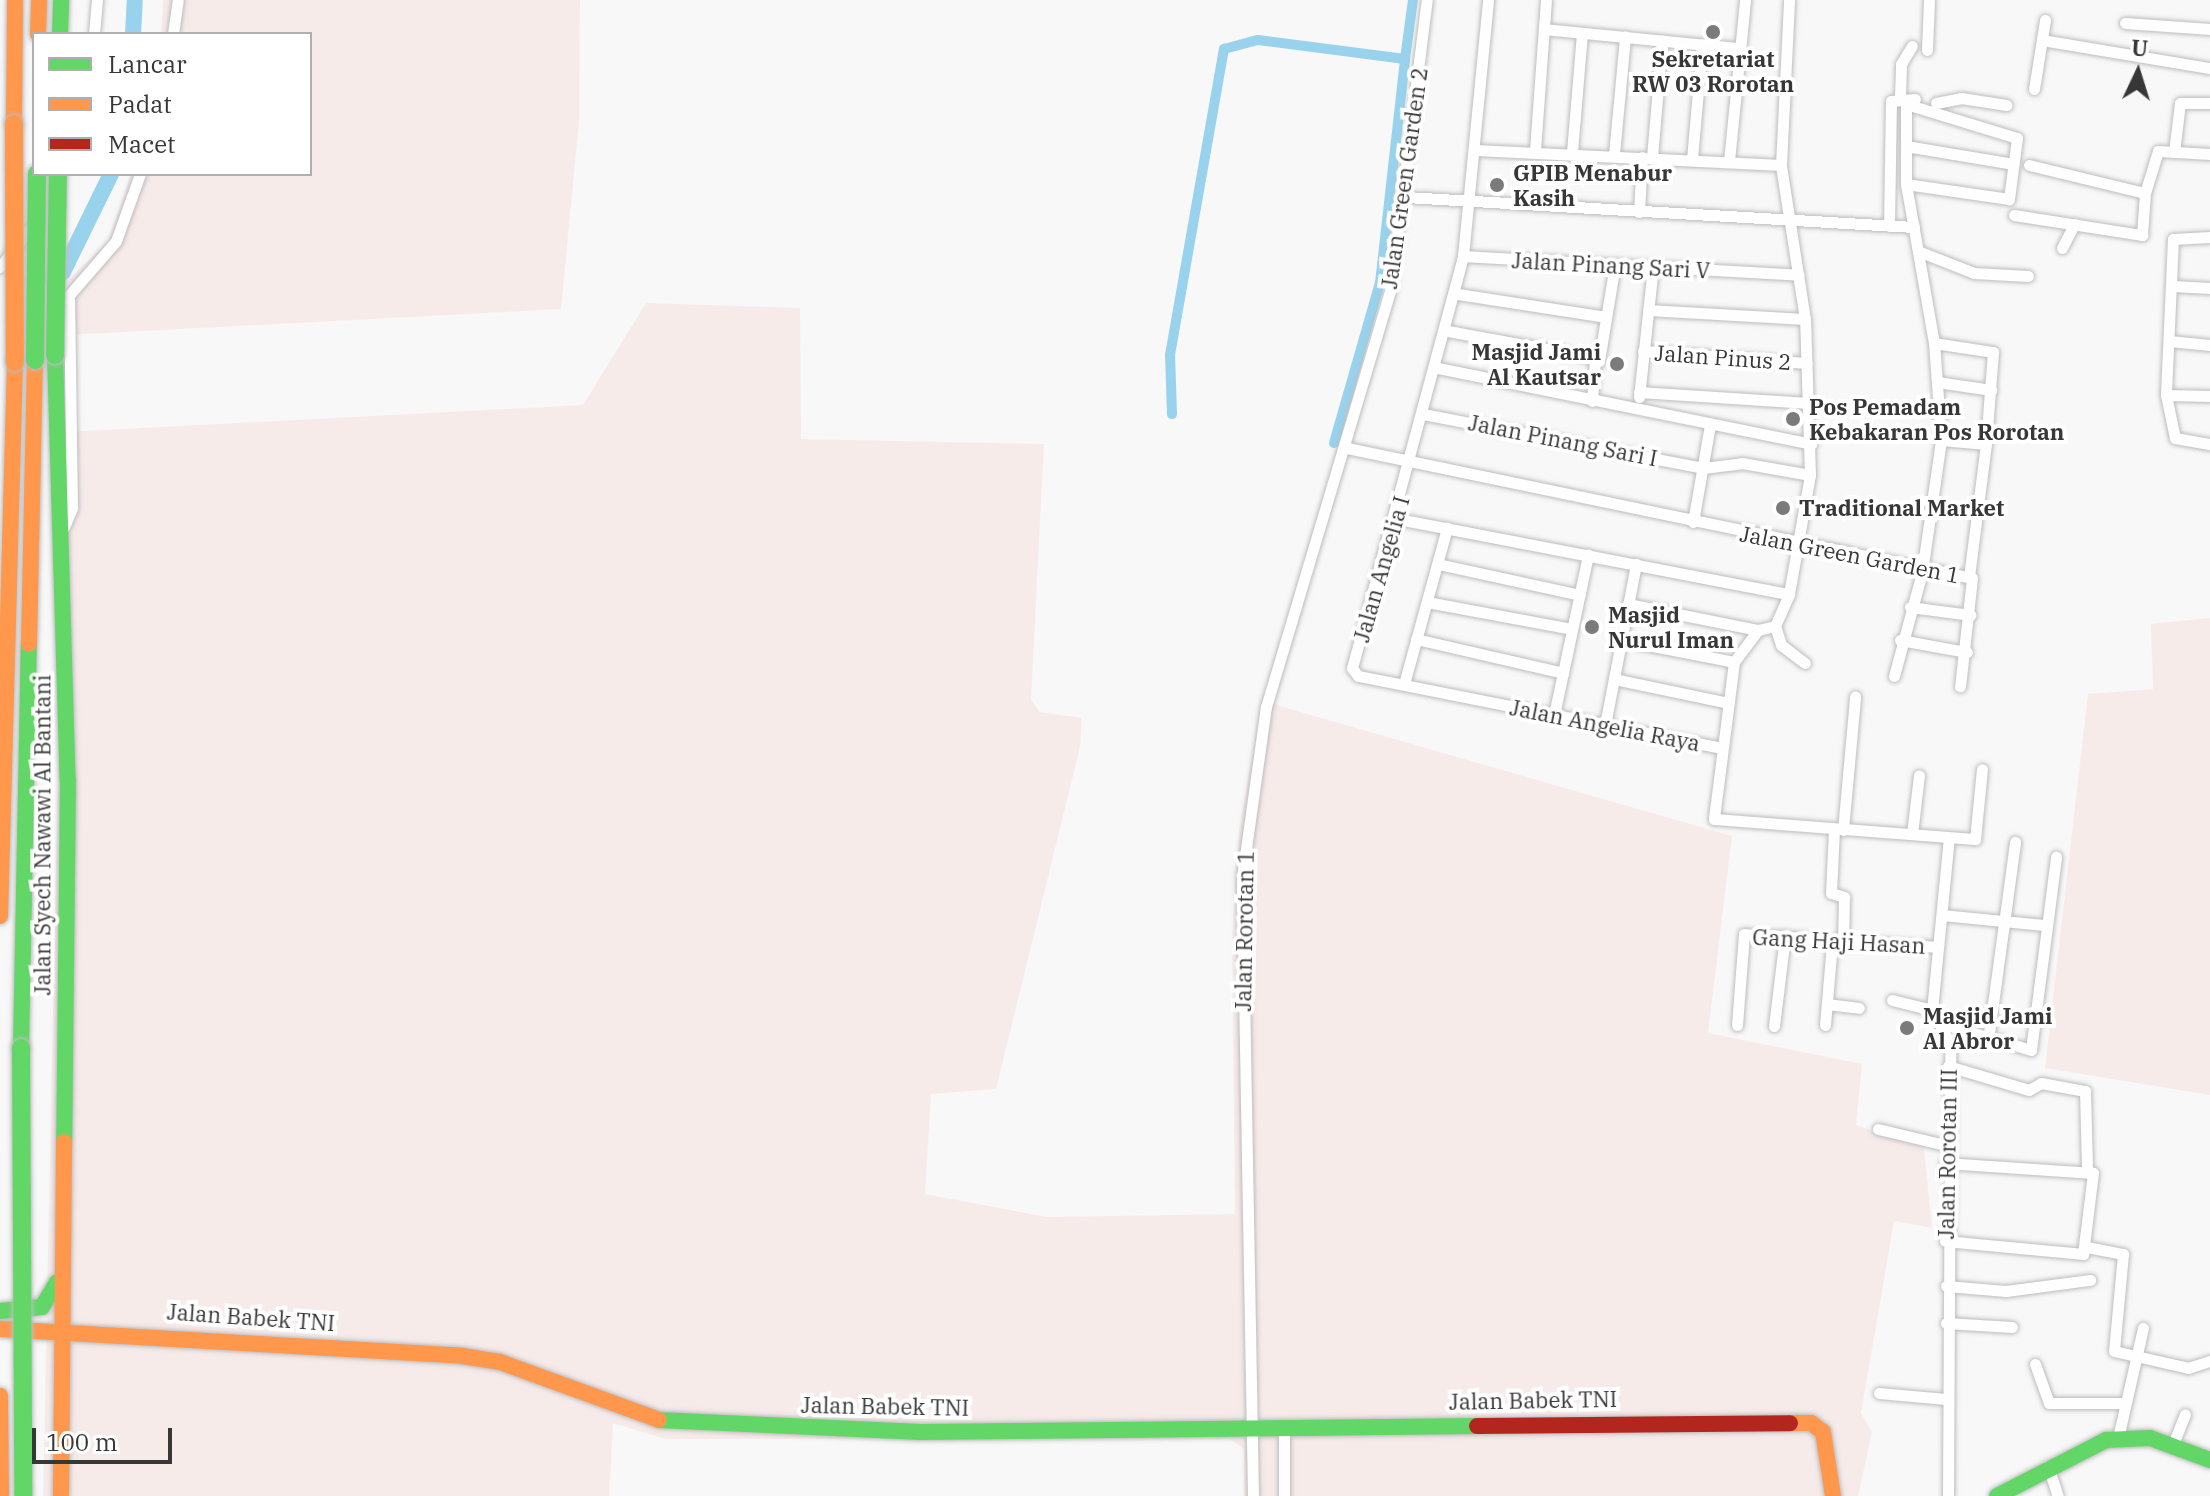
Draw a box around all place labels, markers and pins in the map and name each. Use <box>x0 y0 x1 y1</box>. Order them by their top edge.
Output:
marker: Sekretariat RW 03 Rorotan <box>1704 23 1722 41</box>
place label: Sekretariat RW 03 Rorotan <box>1632 45 1794 96</box>
place label: GPIB Menabur Kasih <box>1513 159 1672 210</box>
marker: GPIB Menabur Kasih <box>1488 176 1506 194</box>
place label: Masjid Jami Al Kautsar <box>1472 338 1601 390</box>
marker: Masjid Jami Al Kautsar <box>1608 355 1626 373</box>
place label: Pos Pemadam Kebakaran Pos Rorotan <box>1809 393 2064 444</box>
marker: Pos Pemadam Kebakaran Pos Rorotan <box>1784 410 1802 428</box>
place label: Traditional Market <box>1799 495 2004 521</box>
marker: Traditional Market <box>1774 499 1792 517</box>
place label: Masjid Nurul Iman <box>1608 601 1734 652</box>
marker: Masjid Nurul Iman <box>1583 618 1601 636</box>
place label: Masjid Jami Al Abror <box>1923 1002 2052 1054</box>
marker: Masjid Jami Al Abror <box>1898 1019 1916 1037</box>

